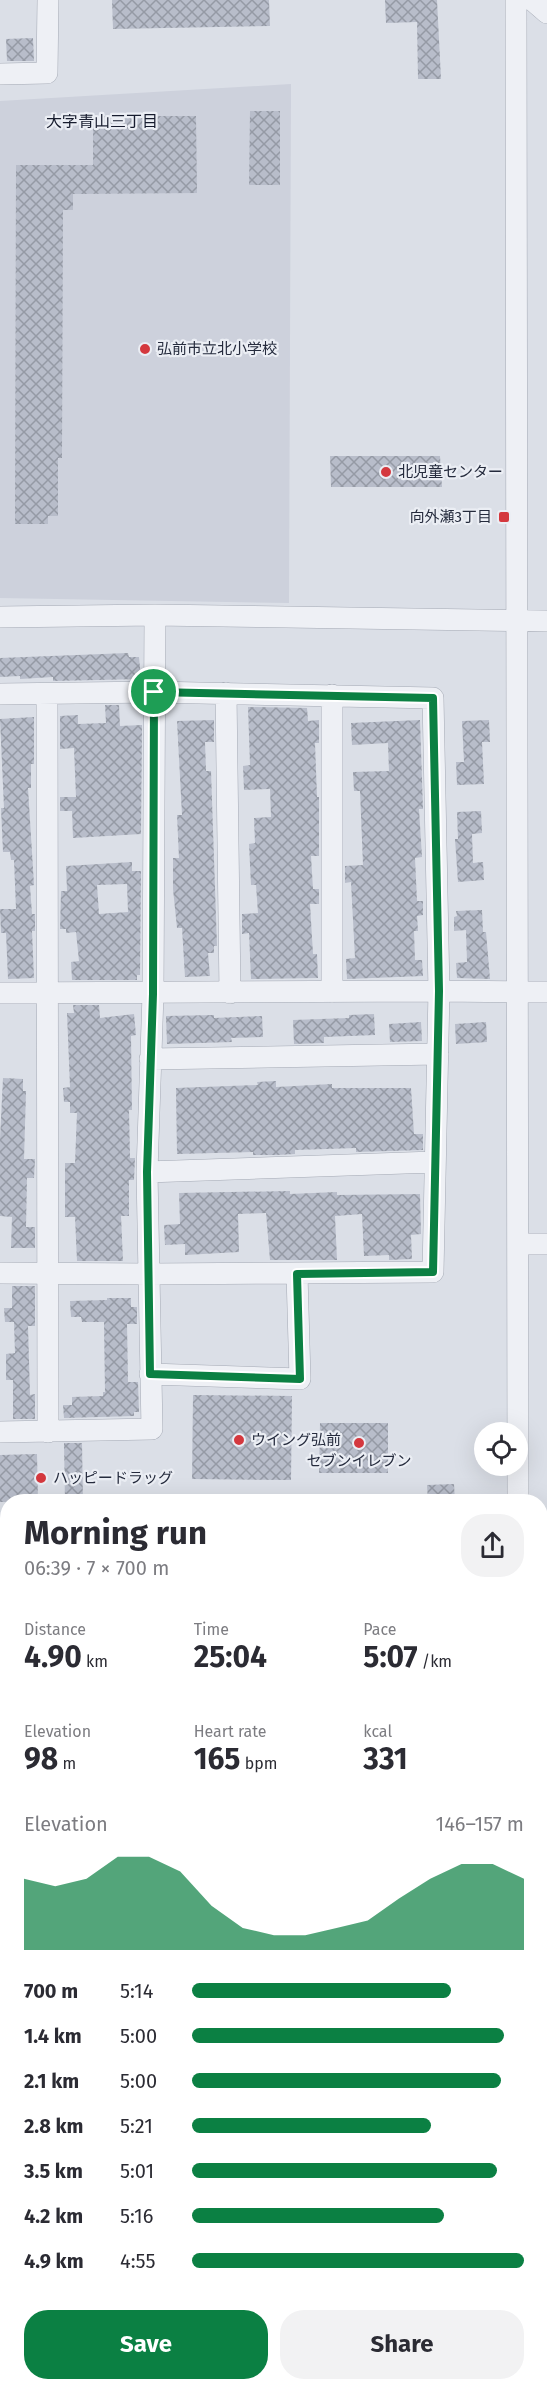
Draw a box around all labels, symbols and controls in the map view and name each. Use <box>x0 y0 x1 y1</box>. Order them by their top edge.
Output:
district label: 大字青山三丁目 <box>46 112 158 131</box>
place label: 弘前市立北小学校 <box>157 340 277 358</box>
marker: 弘前市立北小学校 <box>138 342 152 356</box>
place label: 北児童センター <box>398 463 503 481</box>
marker: 北児童センター <box>379 465 393 479</box>
place label: 向外瀬3丁目 <box>410 508 492 526</box>
marker: 向外瀬3丁目 <box>497 510 511 524</box>
pin <box>128 666 179 717</box>
icon: arrive <box>137 675 170 708</box>
map controls <box>474 1422 528 1476</box>
button: locate <box>474 1422 528 1476</box>
place label: ウイング弘前 <box>251 1431 341 1449</box>
marker: ウイング弘前 <box>232 1433 246 1447</box>
marker: セブンイレブン <box>352 1436 366 1450</box>
place label: セブンイレブン <box>306 1452 412 1470</box>
place label: ハッピードラッグ <box>53 1469 173 1487</box>
marker: ハッピードラッグ <box>34 1471 48 1485</box>
text: Morning run <box>24 1513 207 1553</box>
button: share <box>461 1514 524 1577</box>
text: 06:39 · 7 × 700 m <box>24 1556 169 1580</box>
text: Distance <box>24 1620 86 1639</box>
text: Time <box>194 1620 229 1639</box>
text: Pace <box>363 1620 397 1639</box>
text: 4.90 <box>24 1639 82 1675</box>
text: 25:04 <box>194 1639 267 1675</box>
text: 5:07 <box>363 1639 418 1675</box>
text: km <box>82 1652 108 1671</box>
text: /km <box>418 1652 452 1671</box>
text: Elevation <box>24 1722 91 1741</box>
text: Heart rate <box>194 1722 267 1741</box>
text: kcal <box>363 1722 392 1741</box>
text: 98 <box>24 1741 58 1777</box>
text: 165 <box>194 1741 240 1777</box>
text: 331 <box>363 1741 408 1777</box>
text: m <box>58 1754 76 1773</box>
text: bpm <box>240 1754 277 1773</box>
text: Elevation <box>24 1812 108 1836</box>
text: 146–157 m <box>436 1812 524 1836</box>
text: 700 m <box>24 1979 78 2003</box>
text: 5:14 <box>120 1979 153 2003</box>
text: 1.4 km <box>24 2024 82 2048</box>
text: 5:00 <box>120 2024 157 2048</box>
text: 2.1 km <box>24 2069 79 2093</box>
text: 5:00 <box>120 2069 157 2093</box>
text: 2.8 km <box>24 2114 83 2138</box>
text: 5:21 <box>120 2114 153 2138</box>
text: 3.5 km <box>24 2159 83 2183</box>
text: 5:01 <box>120 2159 154 2183</box>
text: 4.2 km <box>24 2204 83 2228</box>
text: 5:16 <box>120 2204 153 2228</box>
text: 4.9 km <box>24 2249 84 2273</box>
text: 4:55 <box>120 2249 155 2273</box>
button: Save <box>24 2310 268 2379</box>
button: Share <box>280 2310 524 2379</box>

